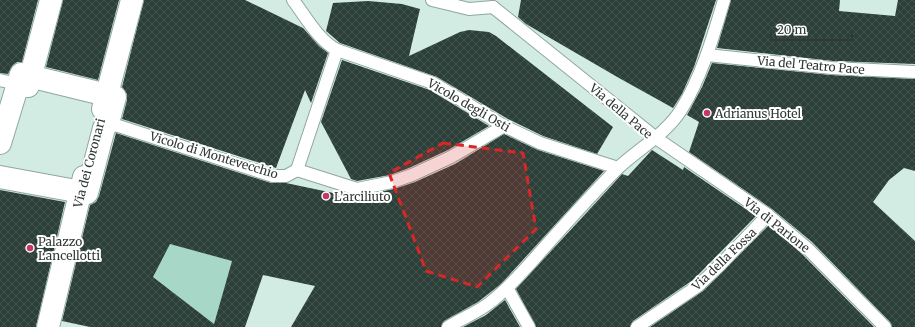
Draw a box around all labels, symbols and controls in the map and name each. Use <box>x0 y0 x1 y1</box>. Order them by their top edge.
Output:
scale bar <box>771 16 852 42</box>
text: 20 m <box>777 22 806 37</box>
street label: Via del Teatro Pace <box>756 53 865 77</box>
street label: Vicolo degli Osti <box>424 75 513 135</box>
street label: Via della Pace <box>586 80 656 142</box>
place label: Adrianus Hotel <box>714 106 801 121</box>
marker: Adrianus Hotel <box>702 108 712 118</box>
street label: Via dei Coronari <box>70 117 108 210</box>
street label: Vicolo di Montevecchio <box>147 128 280 182</box>
place label: L’arciliuto <box>334 189 390 204</box>
marker: L’arciliuto <box>321 191 331 201</box>
street label: Via di Parione <box>740 194 813 255</box>
street label: Via della Fossa <box>688 224 760 294</box>
place label: Palazzo Lancellotti <box>38 234 100 263</box>
marker: Palazzo Lancellotti <box>25 243 35 253</box>

